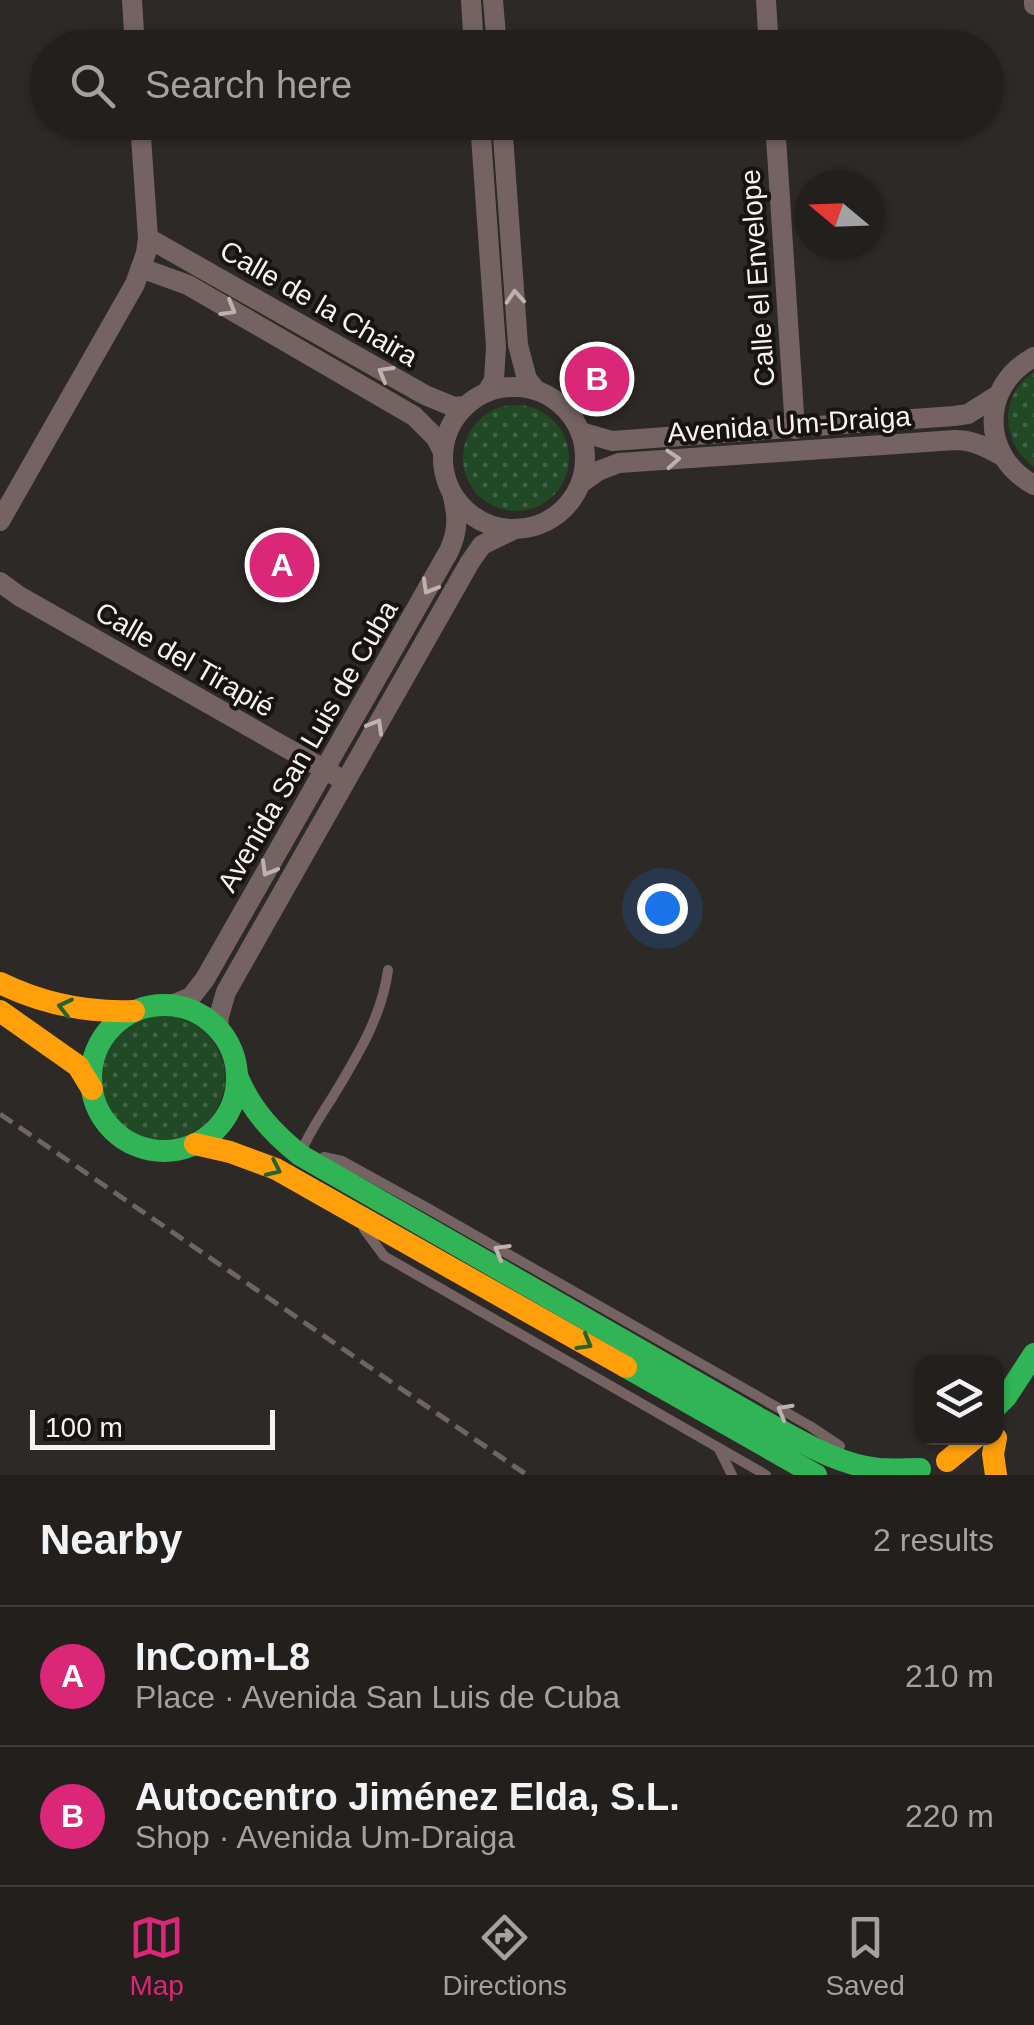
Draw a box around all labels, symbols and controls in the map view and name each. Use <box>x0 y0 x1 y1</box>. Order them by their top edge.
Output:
search box <box>30 30 1004 140</box>
icon: search <box>65 58 120 113</box>
text: Search here <box>145 64 352 106</box>
street label: Calle el Envelope <box>734 168 781 388</box>
north arrow <box>794 170 884 260</box>
street label: Calle de la Chaira <box>215 234 423 373</box>
one-way arrow <box>504 289 526 305</box>
one-way arrow <box>218 297 236 317</box>
pin: B <box>564 342 630 416</box>
one-way arrow <box>378 366 396 385</box>
street label: Avenida Um-Draiga <box>666 401 912 448</box>
one-way arrow <box>666 449 682 471</box>
pin: A <box>250 528 314 602</box>
one-way arrow <box>421 576 441 594</box>
street label: Avenida San Luis de Cuba <box>211 595 404 897</box>
street label: Calle del Tirapié <box>90 596 279 723</box>
one-way arrow <box>364 719 384 737</box>
one-way arrow <box>260 858 280 876</box>
your location <box>637 883 688 934</box>
one-way arrow <box>57 998 74 1019</box>
one-way arrow <box>264 1157 282 1177</box>
one-way arrow <box>494 1243 512 1263</box>
one-way arrow <box>574 1330 592 1350</box>
map controls <box>914 1355 1004 1445</box>
button: layers <box>914 1355 1004 1445</box>
one-way arrow <box>777 1404 795 1424</box>
scale bar <box>30 1405 275 1450</box>
text: 100 m <box>45 1412 123 1443</box>
text: Nearby <box>40 1516 182 1563</box>
text: 2 results <box>873 1522 994 1558</box>
text: InCom-L8 <box>135 1636 310 1678</box>
text: A <box>61 1658 84 1694</box>
text: 210 m <box>905 1658 994 1694</box>
text: Place · Avenida San Luis de Cuba <box>135 1679 620 1715</box>
text: Autocentro Jiménez Elda, S.L. <box>135 1776 680 1818</box>
text: B <box>61 1798 84 1834</box>
text: 220 m <box>905 1798 994 1834</box>
text: Shop · Avenida Um-Draiga <box>135 1819 515 1855</box>
tab: Map <box>129 1910 184 2002</box>
tab: Directions <box>443 1910 567 2002</box>
tab: Saved <box>825 1910 905 2002</box>

